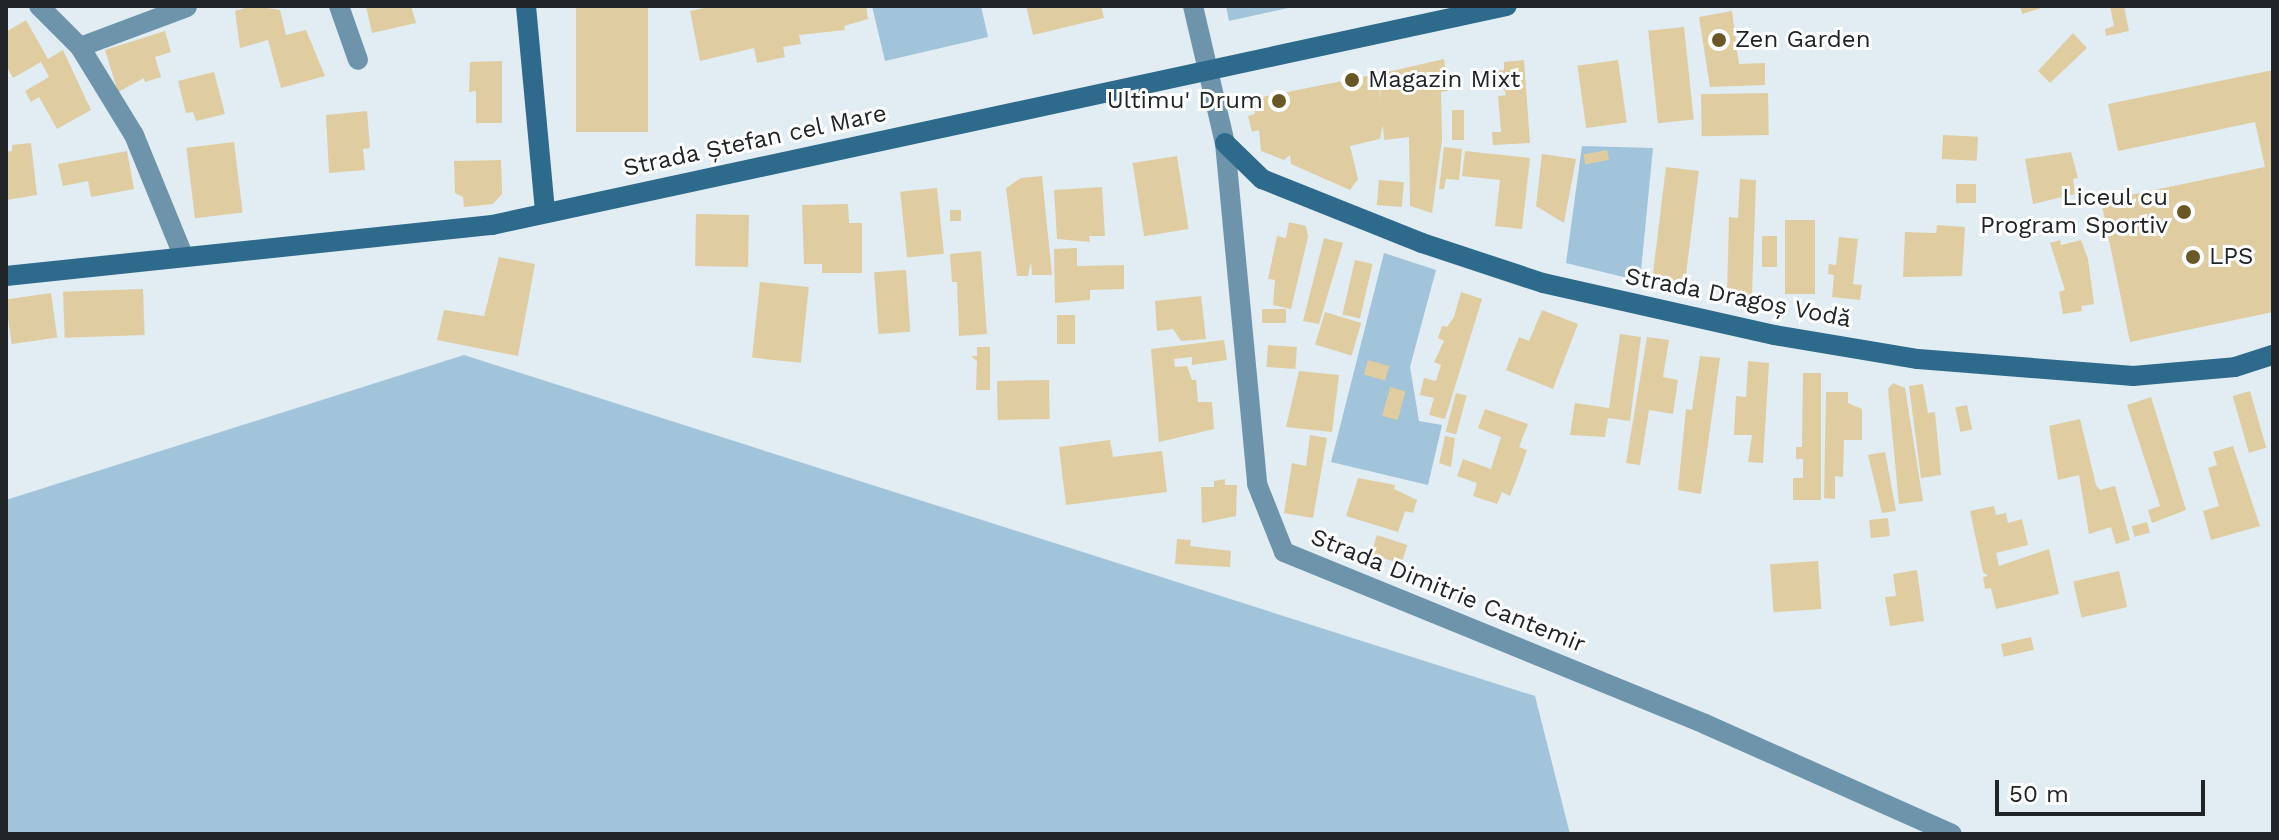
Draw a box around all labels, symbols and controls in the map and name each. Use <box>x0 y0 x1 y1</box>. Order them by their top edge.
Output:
place label: Zen Garden <box>1735 26 1871 54</box>
marker: Zen Garden <box>1710 31 1728 49</box>
place label: Magazin Mixt <box>1368 66 1520 94</box>
marker: Magazin Mixt <box>1343 71 1361 89</box>
place label: Ultimu' Drum <box>1107 87 1263 115</box>
marker: Ultimu' Drum <box>1270 92 1288 110</box>
street label: Strada Ștefan cel Mare <box>620 99 890 183</box>
place label: Liceul cu Program Sportiv <box>1980 184 2168 240</box>
marker: Liceul cu Program Sportiv <box>2175 203 2193 221</box>
place label: LPS <box>2209 243 2253 271</box>
marker: LPS <box>2184 248 2202 266</box>
street label: Strada Dragoș Vodă <box>1622 262 1854 334</box>
street label: Strada Dimitrie Cantemir <box>1306 523 1590 659</box>
scale bar <box>1999 764 2209 814</box>
text: 50 m <box>2009 780 2069 808</box>

